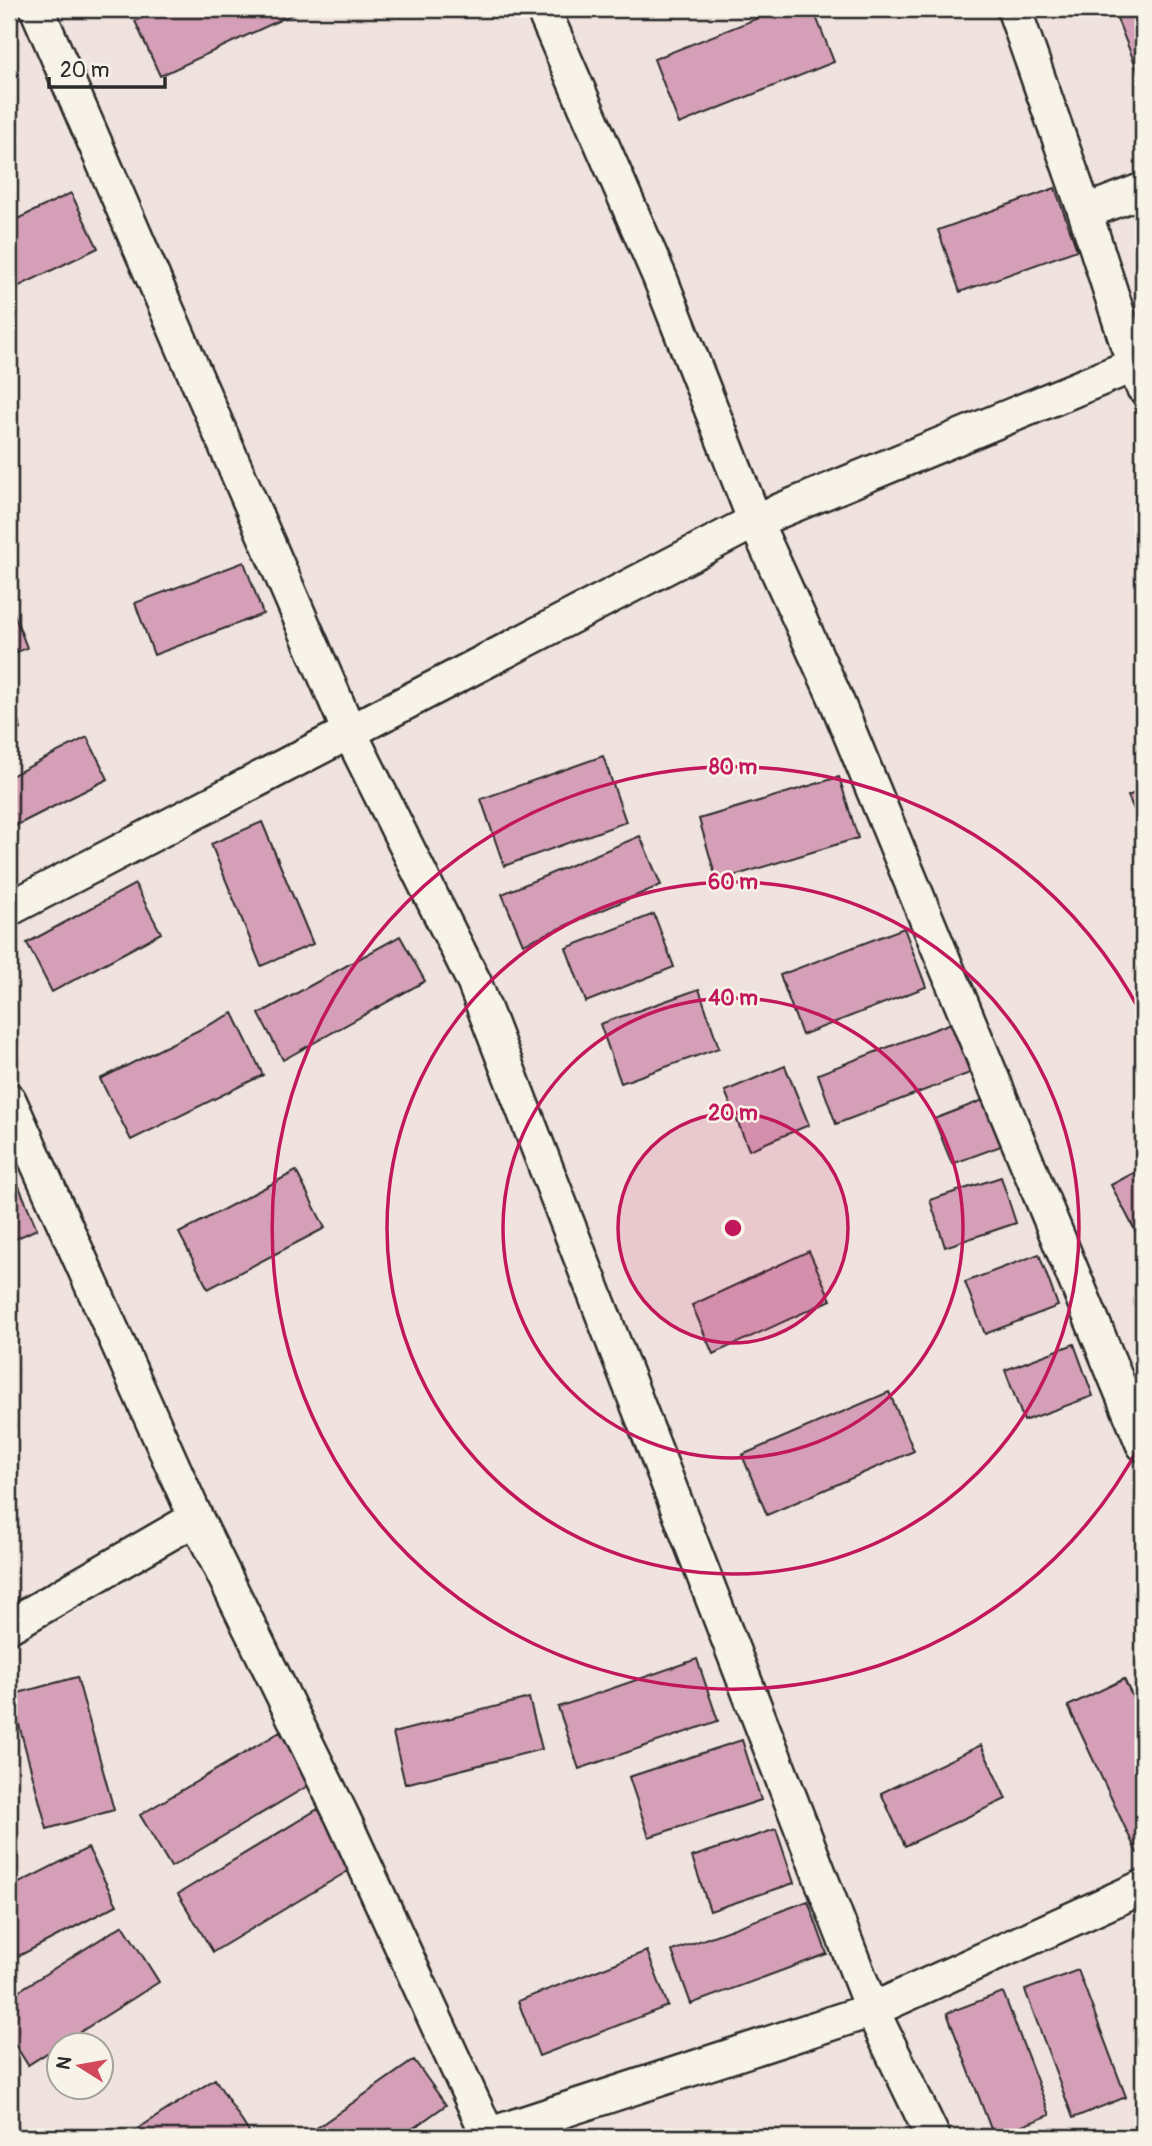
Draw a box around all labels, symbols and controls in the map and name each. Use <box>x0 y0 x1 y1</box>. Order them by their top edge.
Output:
scale bar <box>49 46 164 90</box>
text: 20 m <box>60 57 109 84</box>
text: 80 m <box>709 754 757 781</box>
text: 60 m <box>708 869 758 896</box>
text: 40 m <box>708 985 758 1012</box>
text: 20 m <box>708 1100 758 1127</box>
centre of rings <box>721 1216 745 1240</box>
north arrow <box>46 2030 116 2100</box>
text: N <box>51 2054 77 2072</box>

